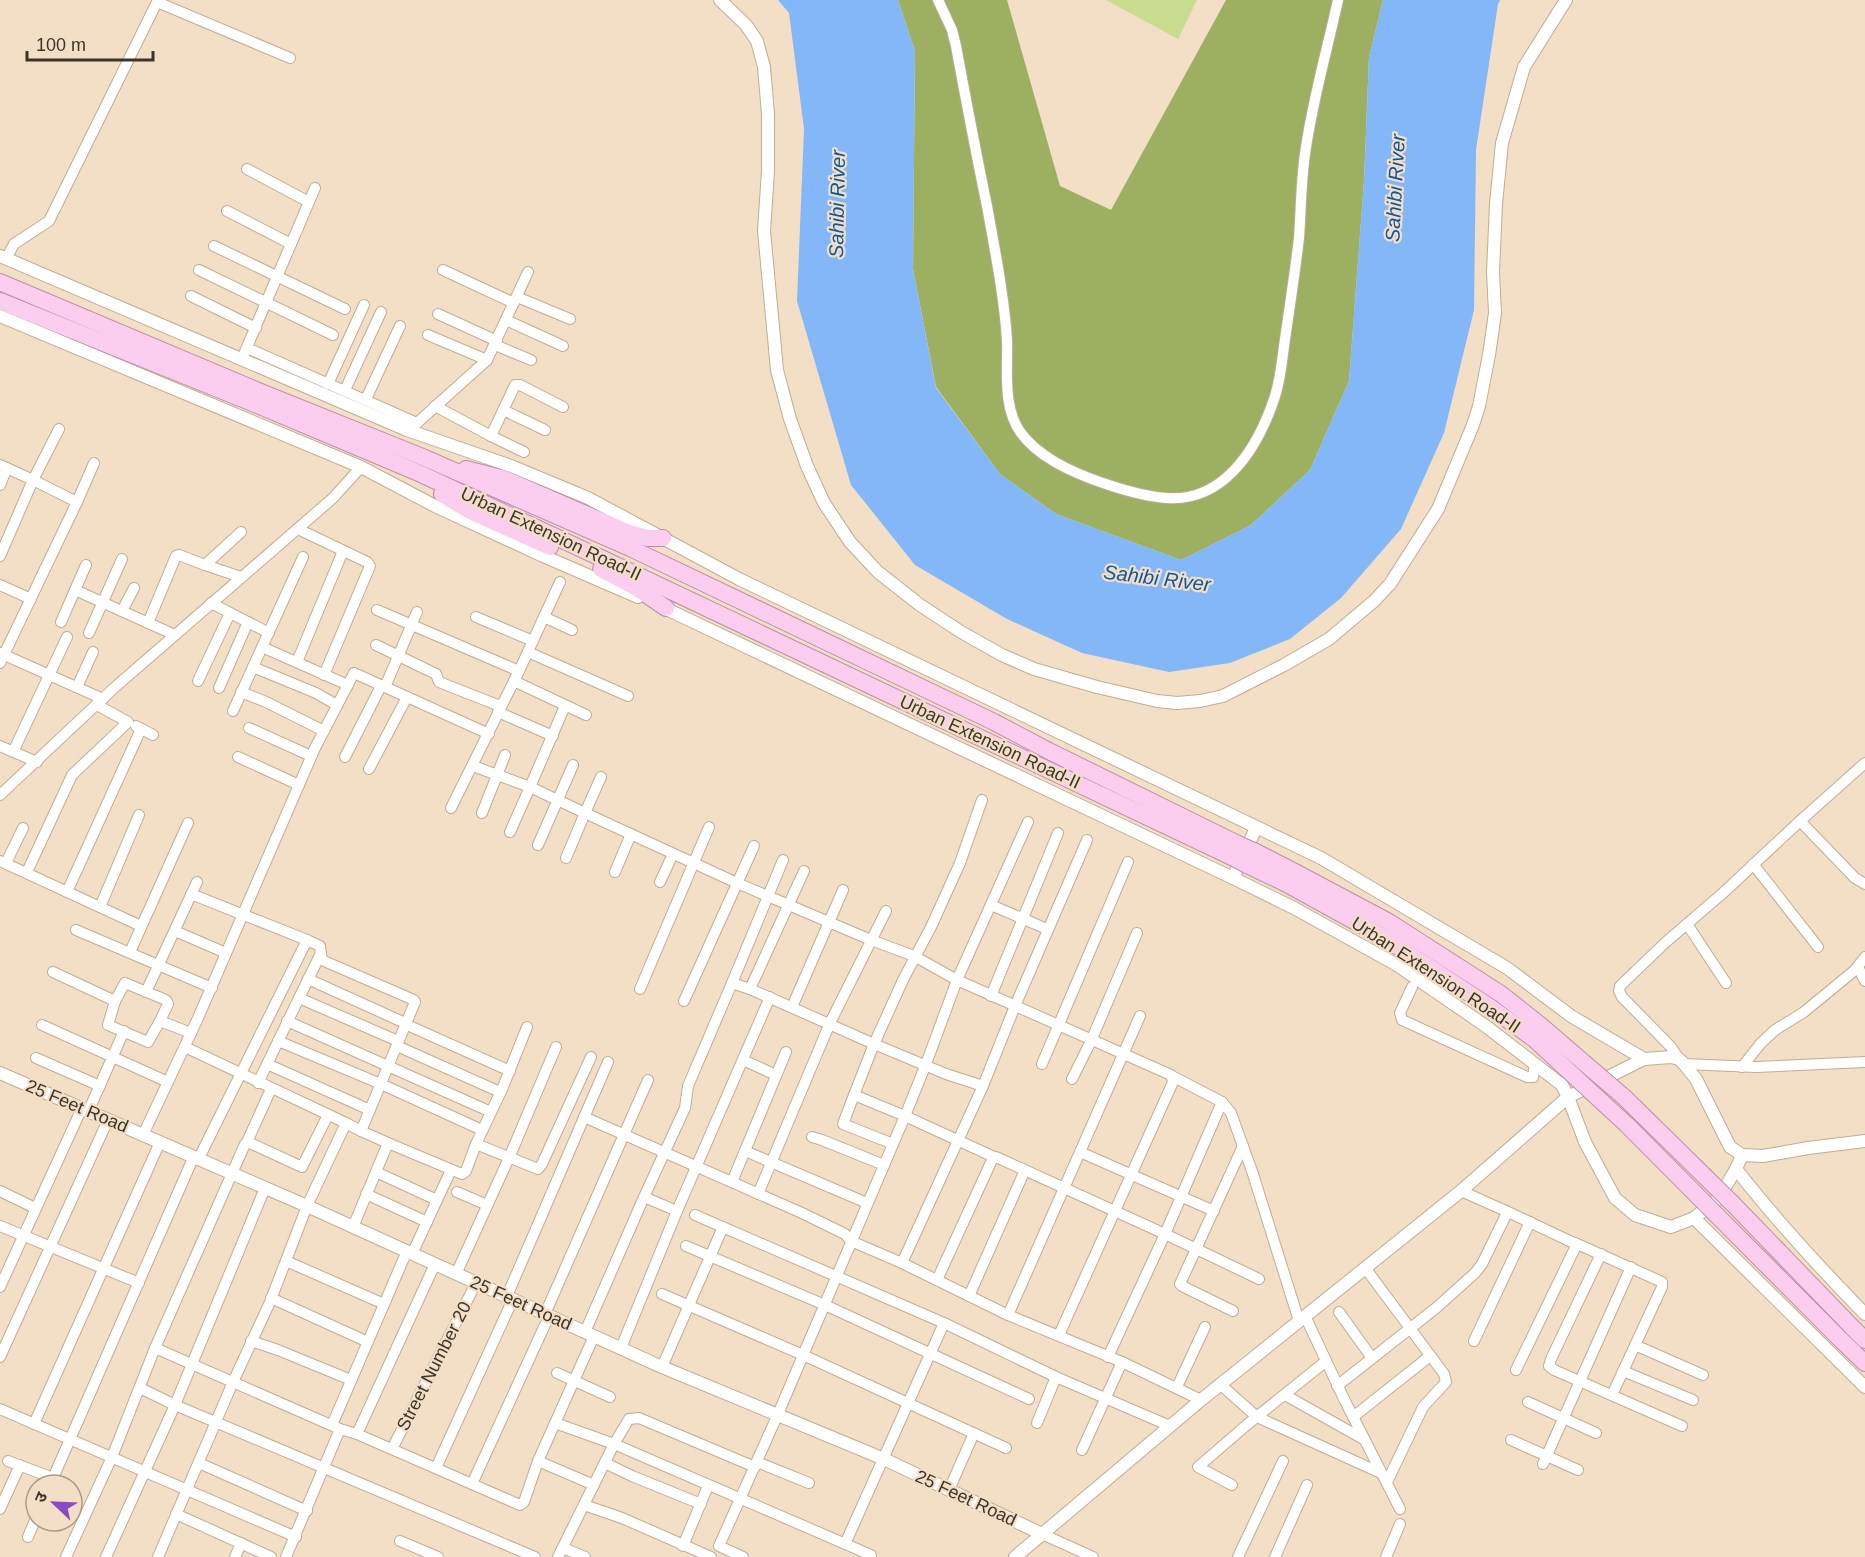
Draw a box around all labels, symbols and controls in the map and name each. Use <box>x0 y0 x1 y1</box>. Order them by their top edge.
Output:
scale bar <box>27 24 153 62</box>
text: 100 m <box>36 35 86 55</box>
water label: Sahibi River <box>1381 132 1409 242</box>
water label: Sahibi River <box>825 149 849 258</box>
street label: Urban Extension Road-II <box>457 483 645 585</box>
water label: Sahibi River <box>1102 561 1213 596</box>
street label: Urban Extension Road-II <box>896 691 1084 793</box>
street label: Urban Extension Road-II <box>1348 913 1524 1037</box>
street label: 25 Feet Road <box>23 1075 131 1137</box>
street label: 25 Feet Road <box>467 1272 575 1334</box>
street label: Street Number 20 <box>393 1298 475 1434</box>
street label: 25 Feet Road <box>912 1466 1020 1530</box>
north arrow <box>24 1473 84 1533</box>
text: उ <box>31 1489 51 1505</box>

